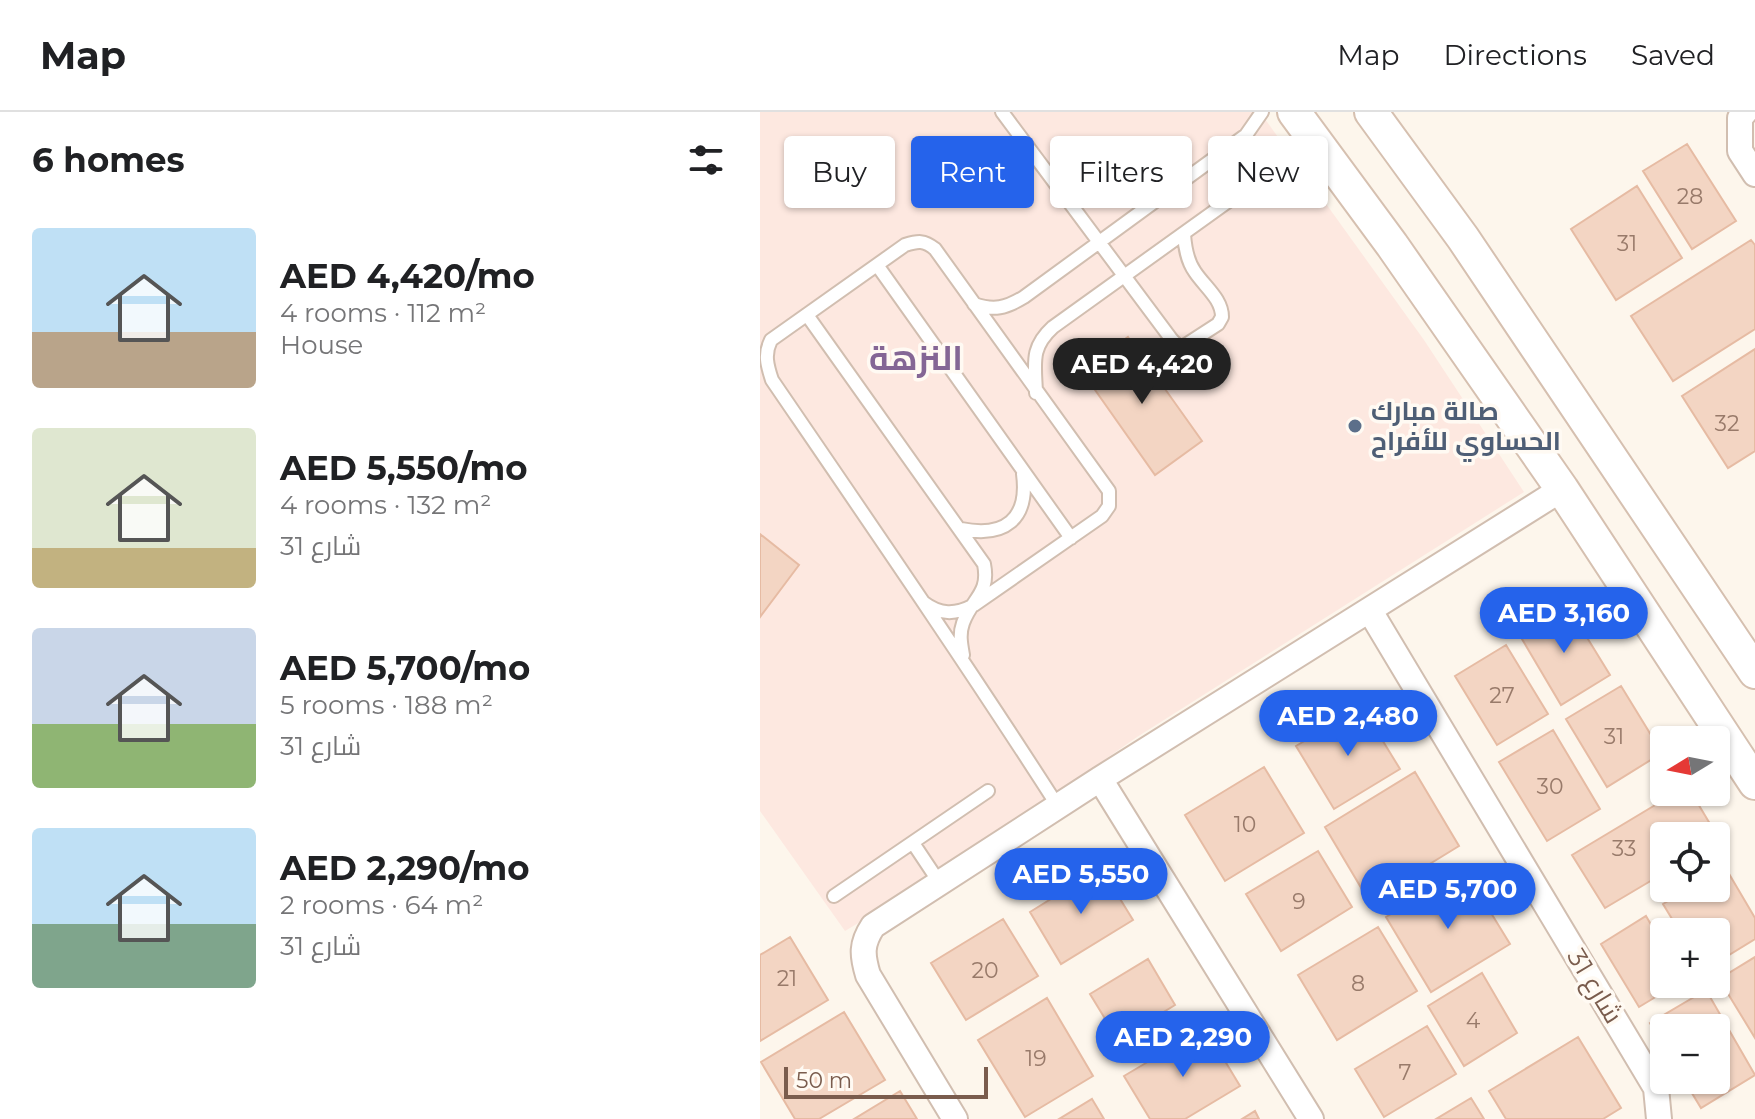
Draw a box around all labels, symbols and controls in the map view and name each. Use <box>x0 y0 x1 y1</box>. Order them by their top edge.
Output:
text: Map <box>40 32 126 79</box>
text: Map <box>1337 38 1399 72</box>
text: Directions <box>1443 38 1587 72</box>
text: Saved <box>1631 38 1715 72</box>
chip: Buy <box>784 136 895 208</box>
chip: Rent <box>911 136 1034 208</box>
chip: Filters <box>1050 136 1192 208</box>
chip: New <box>1208 136 1328 208</box>
icon: filters <box>684 138 728 182</box>
text: 6 homes <box>32 139 185 181</box>
house number: 28 <box>1677 183 1703 210</box>
house number: 31 <box>1617 230 1637 257</box>
text: AED 4,420/mo <box>280 255 535 297</box>
icon: home <box>96 260 192 356</box>
text: 4 rooms · 112 m² <box>280 297 486 329</box>
text: House <box>280 329 363 361</box>
district label: النزهة <box>869 337 963 379</box>
pin: AED 4,420 <box>1050 338 1234 406</box>
text: AED 4,420 <box>1071 348 1213 380</box>
place label: صالة مبارك الحساوي للأفراح <box>1371 395 1561 462</box>
house number: 32 <box>1715 410 1739 437</box>
marker: صالة مبارك الحساوي للأفراح <box>1346 417 1364 435</box>
text: AED 5,550/mo <box>280 447 528 489</box>
icon: home <box>96 460 192 556</box>
text: 4 rooms · 132 m² <box>280 489 491 521</box>
text: شارع 31 <box>280 530 361 562</box>
pin: AED 3,160 <box>1472 587 1656 655</box>
text: AED 3,160 <box>1498 597 1630 629</box>
text: AED 5,700/mo <box>280 647 530 689</box>
icon: home <box>96 660 192 756</box>
house number: 27 <box>1489 682 1515 709</box>
text: 5 rooms · 188 m² <box>280 689 493 721</box>
pin: AED 2,480 <box>1256 690 1440 758</box>
text: AED 2,480 <box>1277 700 1419 732</box>
house number: 31 <box>1604 723 1624 750</box>
north arrow <box>1650 726 1730 806</box>
map controls <box>1650 726 1730 1094</box>
text: شارع 31 <box>280 730 361 762</box>
house number: 30 <box>1537 773 1563 800</box>
house number: 10 <box>1234 811 1256 838</box>
button: locate <box>1650 822 1730 902</box>
house number: 33 <box>1612 835 1636 862</box>
text: AED 2,290/mo <box>280 847 530 889</box>
pin: AED 5,550 <box>989 848 1173 916</box>
text: AED 5,550 <box>1013 858 1149 890</box>
icon: home <box>96 860 192 956</box>
pin: AED 5,700 <box>1356 863 1540 931</box>
text: AED 5,700 <box>1379 873 1517 905</box>
house number: 9 <box>1292 888 1306 915</box>
text: 2 rooms · 64 m² <box>280 889 483 921</box>
button: + <box>1650 918 1730 998</box>
text: شارع 31 <box>280 930 361 962</box>
street label: شارع 31 <box>1560 943 1630 1030</box>
house number: 20 <box>971 957 999 984</box>
house number: 21 <box>777 965 797 992</box>
house number: 8 <box>1351 970 1365 997</box>
house number: 4 <box>1466 1007 1481 1034</box>
pin: AED 2,290 <box>1091 1011 1275 1079</box>
button: − <box>1650 1014 1730 1094</box>
text: AED 2,290 <box>1114 1021 1252 1053</box>
house number: 19 <box>1025 1045 1047 1072</box>
house number: 7 <box>1399 1059 1412 1086</box>
scale bar <box>784 1063 988 1099</box>
text: 50 m <box>796 1067 852 1094</box>

